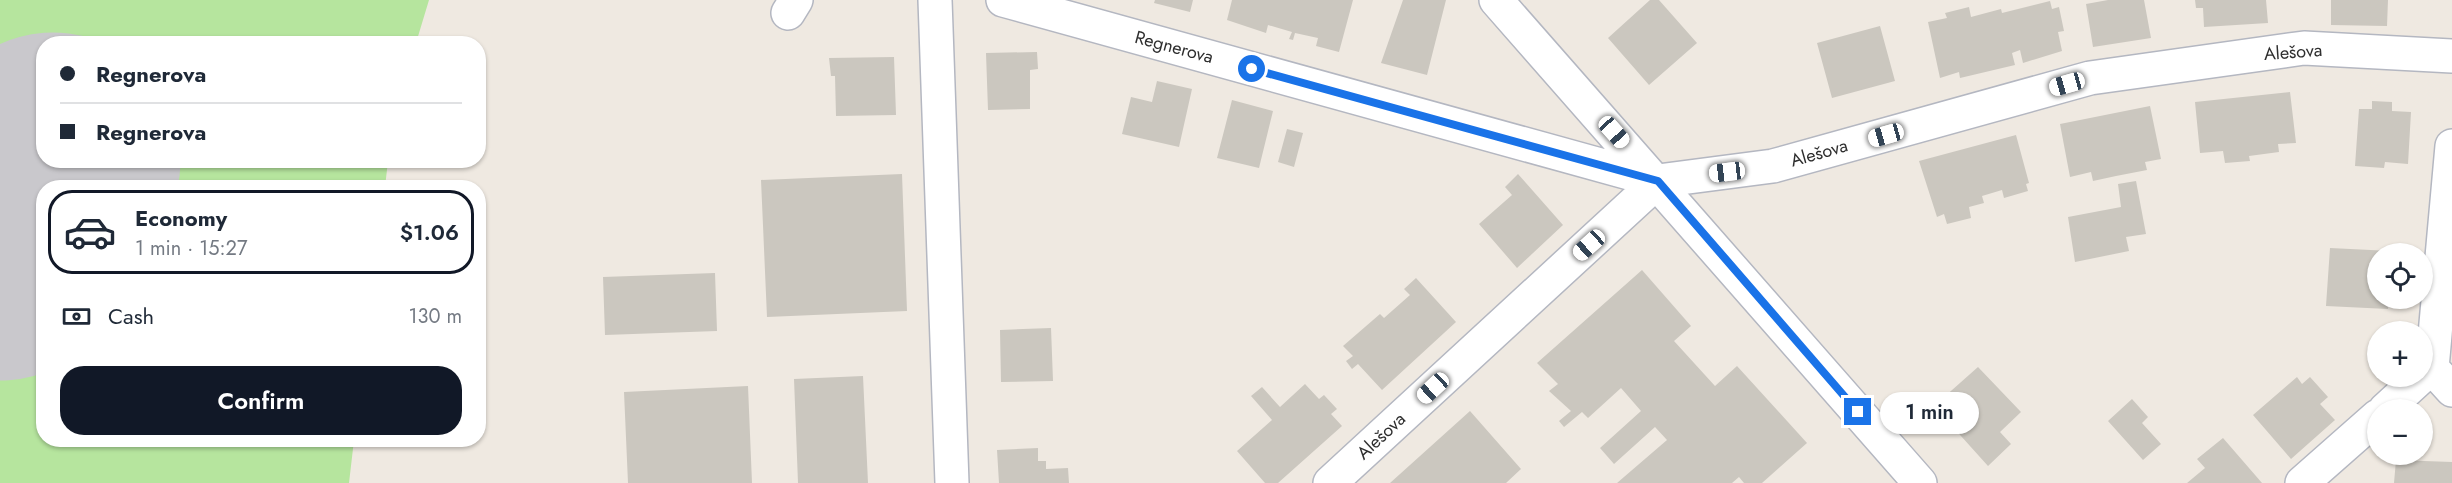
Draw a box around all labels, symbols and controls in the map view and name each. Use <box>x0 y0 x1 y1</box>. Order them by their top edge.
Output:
street label: Regnerova <box>1132 24 1216 70</box>
street label: Alešova <box>2263 37 2323 67</box>
route start <box>1238 55 1265 82</box>
text: Regnerova <box>96 58 206 90</box>
car <box>2047 70 2087 98</box>
car <box>1595 113 1633 151</box>
text: Regnerova <box>96 116 206 148</box>
car <box>1866 121 1906 149</box>
street label: Alešova <box>1787 132 1851 174</box>
car <box>1708 161 1746 183</box>
text: Economy <box>135 202 227 234</box>
icon: car <box>63 205 117 259</box>
text: $1.06 <box>400 216 459 248</box>
car <box>1570 226 1608 264</box>
text: 1 min · 15:27 <box>135 234 247 263</box>
map controls <box>2367 243 2433 465</box>
button: locate <box>2367 243 2433 309</box>
icon: cash <box>60 300 93 333</box>
text: Cash <box>108 300 154 332</box>
text: 130 m <box>408 302 462 331</box>
button: + <box>2367 321 2433 387</box>
button: Confirm <box>60 366 462 435</box>
car <box>1414 369 1452 407</box>
callout: 1 min <box>1879 391 1978 433</box>
route end <box>1844 398 1871 425</box>
text: 1 min <box>1905 398 1954 427</box>
button: − <box>2367 399 2433 465</box>
street label: Alešova <box>1351 406 1411 466</box>

